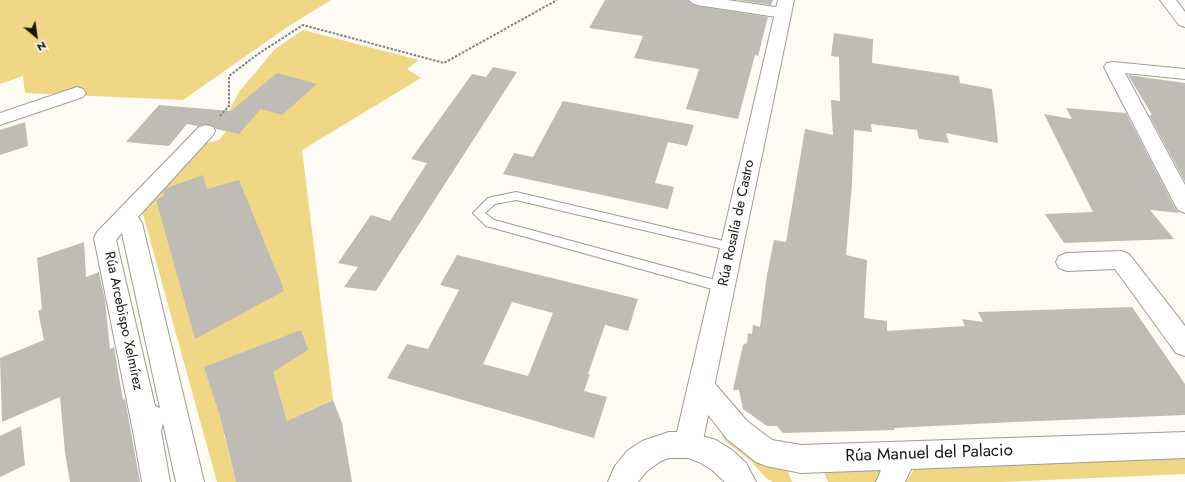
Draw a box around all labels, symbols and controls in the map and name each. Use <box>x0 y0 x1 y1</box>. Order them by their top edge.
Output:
north arrow <box>16 16 56 56</box>
text: N <box>34 37 50 56</box>
street label: Rúa Rosalía de Castro <box>715 158 759 288</box>
street label: Rúa Arcebispo Xelmírez <box>100 250 146 392</box>
street label: Rúa Manuel del Palacio <box>845 441 1013 467</box>

